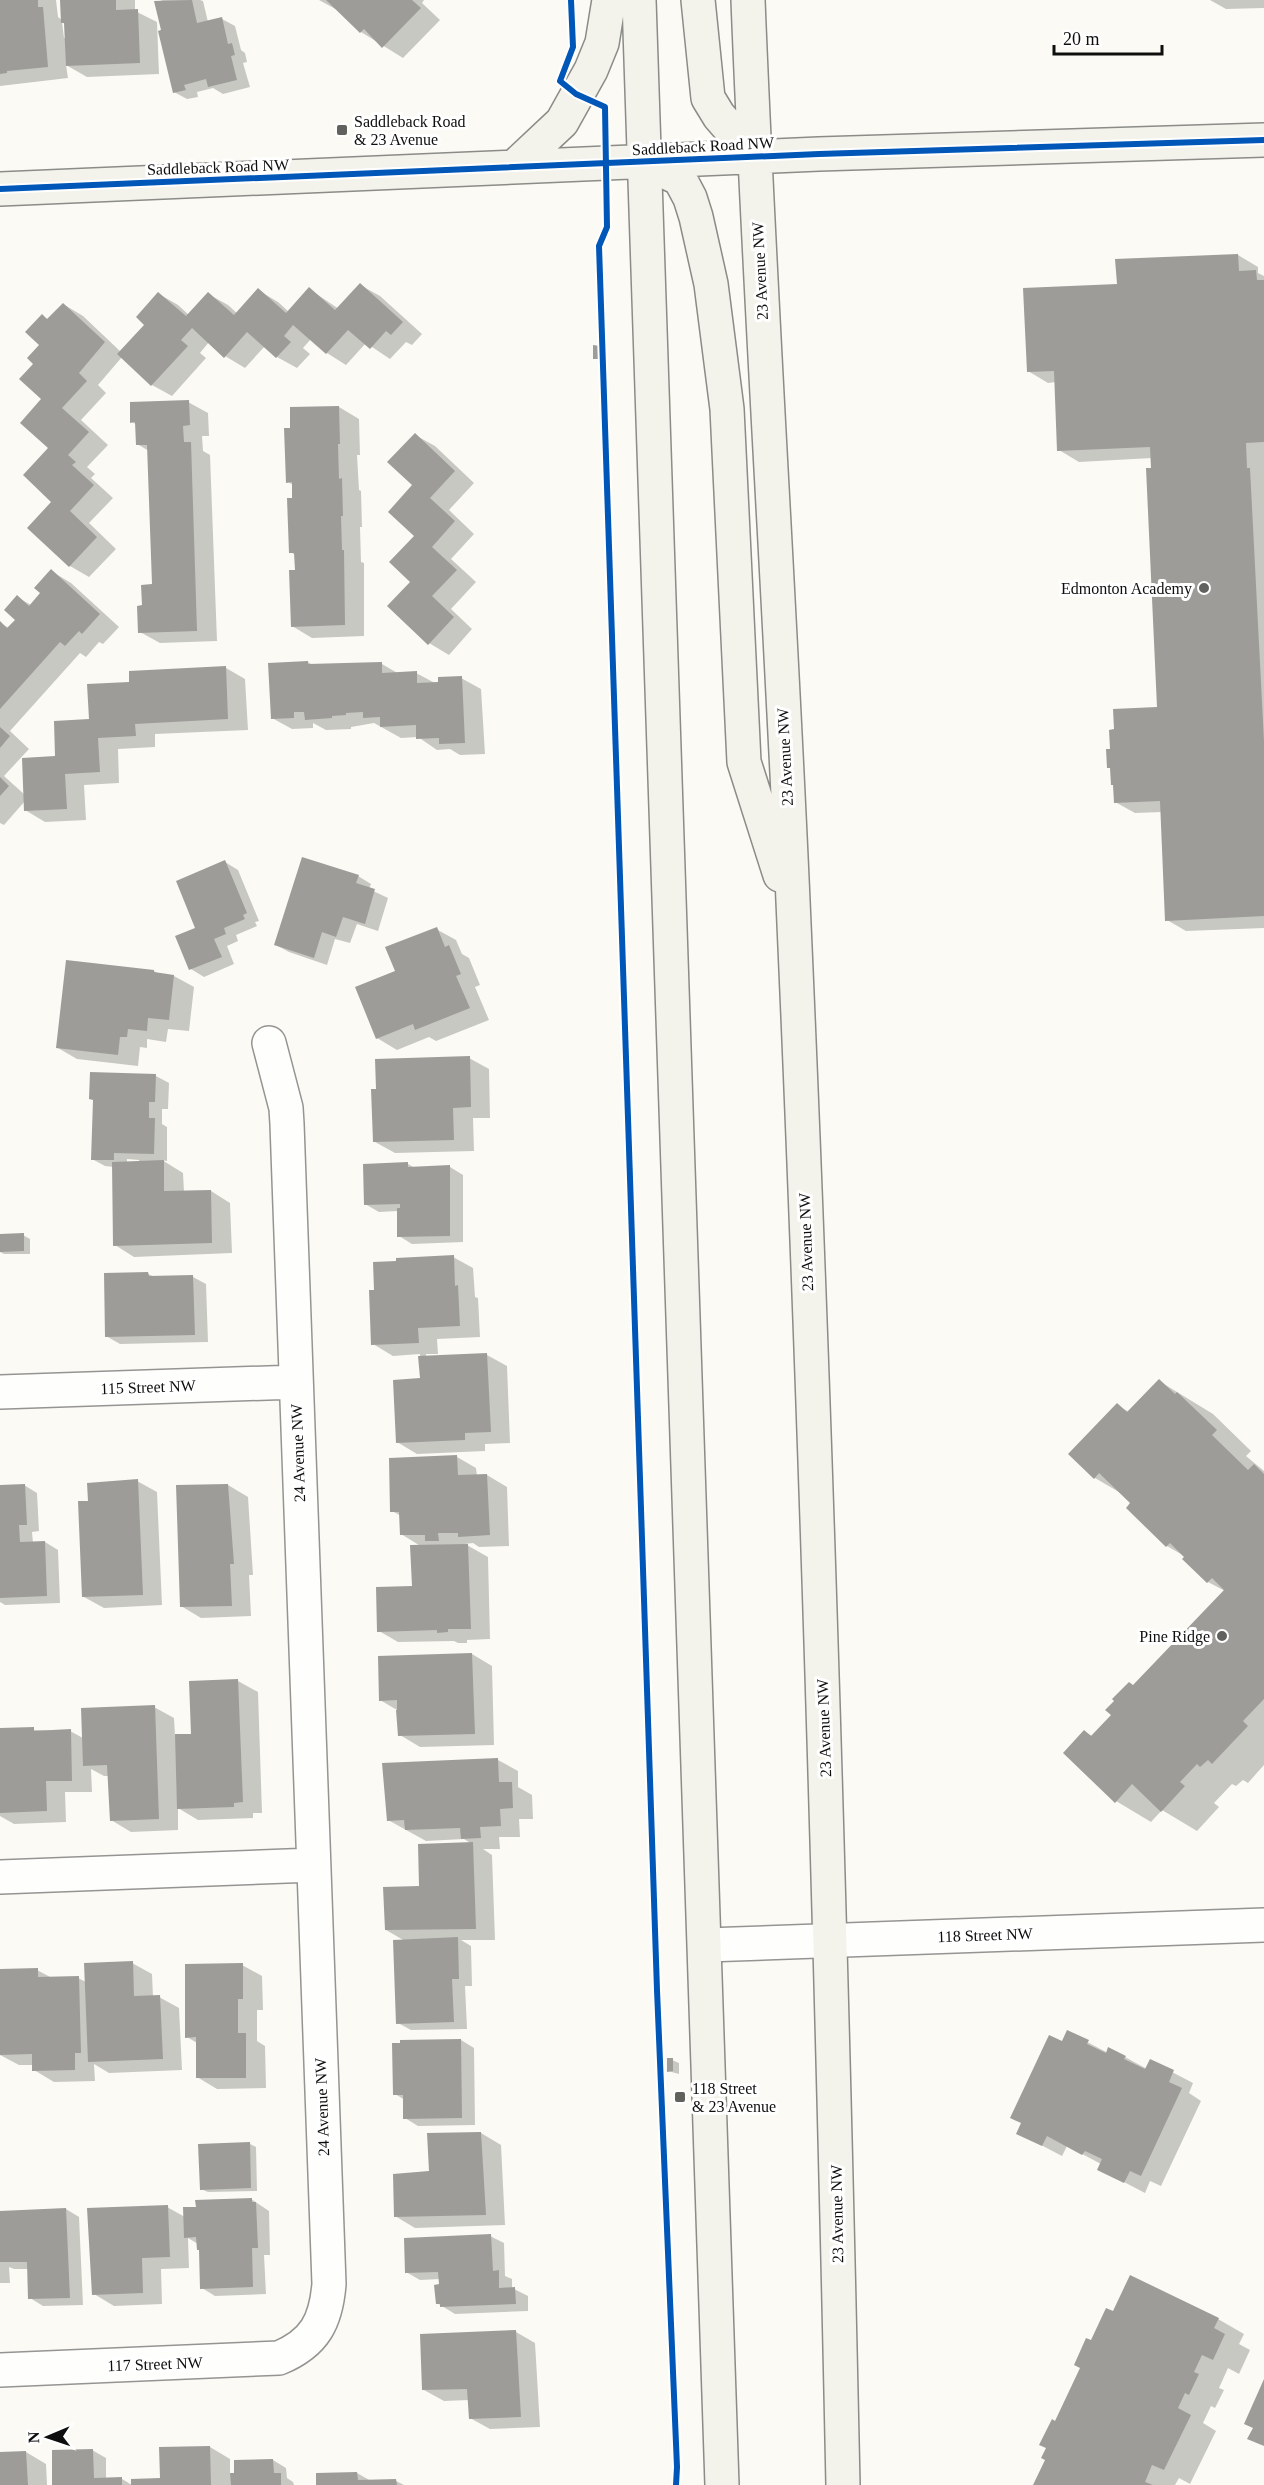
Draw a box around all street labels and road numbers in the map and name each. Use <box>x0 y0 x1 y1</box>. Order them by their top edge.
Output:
street label: Saddleback Road NW <box>632 134 775 158</box>
street label: Saddleback Road NW <box>147 156 290 178</box>
street label: 23 Avenue NW <box>749 221 771 321</box>
street label: 23 Avenue NW <box>774 707 796 807</box>
street label: 23 Avenue NW <box>796 1192 816 1291</box>
street label: 115 Street NW <box>100 1377 197 1397</box>
street label: 24 Avenue NW <box>288 1403 308 1502</box>
street label: 23 Avenue NW <box>814 1678 834 1777</box>
street label: 118 Street NW <box>937 1925 1034 1945</box>
street label: 24 Avenue NW <box>312 2057 332 2156</box>
street label: 23 Avenue NW <box>828 2164 846 2263</box>
street label: 117 Street NW <box>107 2354 204 2374</box>

